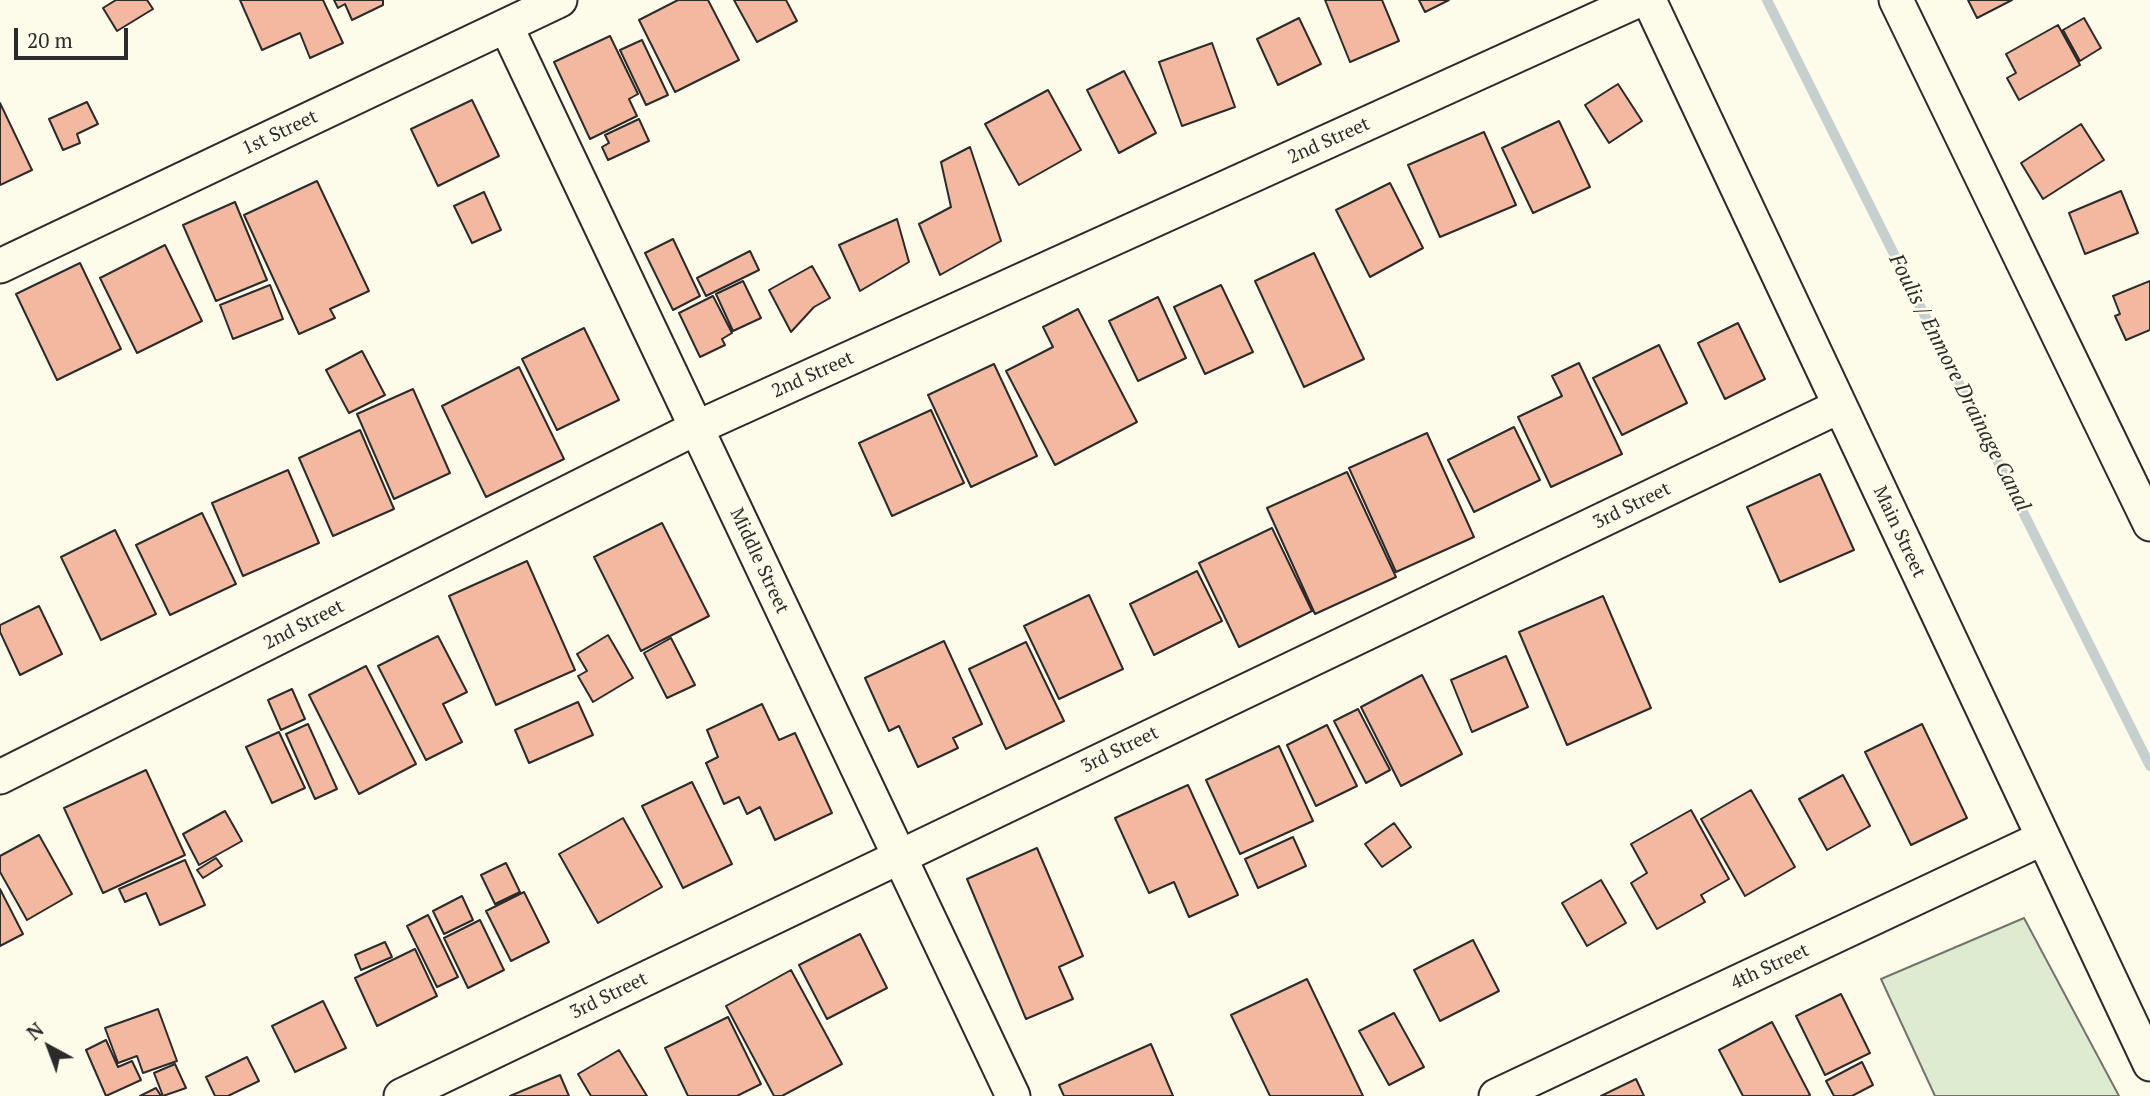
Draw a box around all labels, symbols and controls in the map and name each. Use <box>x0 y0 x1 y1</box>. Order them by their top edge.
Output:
scale bar <box>18 14 131 58</box>
text: 20 m <box>27 26 73 54</box>
street label: 1st Street <box>239 106 321 160</box>
street label: 2nd Street <box>1285 113 1373 169</box>
water label: Foulis / Enmore Drainage Canal <box>1883 250 2035 516</box>
street label: 2nd Street <box>769 347 857 403</box>
street label: 3rd Street <box>1590 478 1674 534</box>
street label: Main Street <box>1868 483 1930 581</box>
street label: Middle Street <box>725 505 793 617</box>
street label: 2nd Street <box>260 595 348 655</box>
street label: 3rd Street <box>1078 722 1162 778</box>
street label: 4th Street <box>1727 939 1813 995</box>
street label: 3rd Street <box>567 968 651 1024</box>
north arrow <box>14 1012 84 1082</box>
text: N <box>21 1017 49 1045</box>

